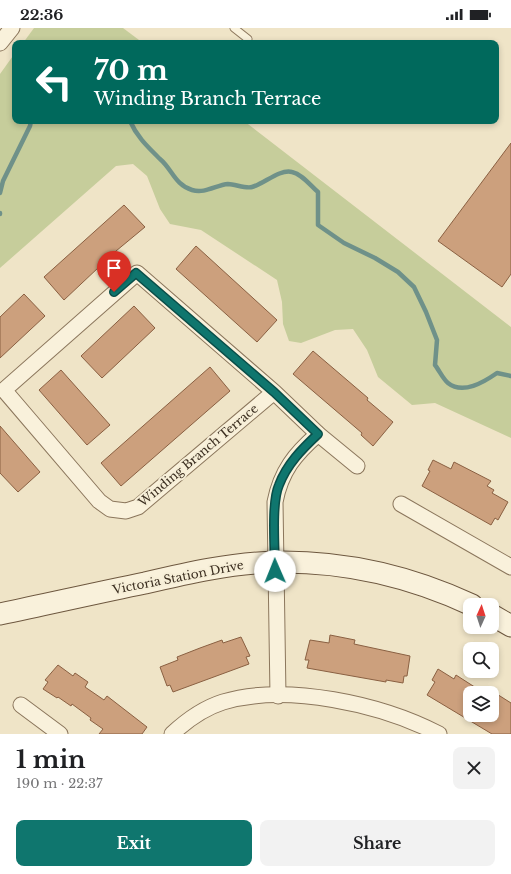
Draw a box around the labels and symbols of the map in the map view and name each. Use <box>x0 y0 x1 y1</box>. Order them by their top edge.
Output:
pin <box>97 251 131 292</box>
street label: Winding Branch Terrace <box>134 400 261 510</box>
position arrow <box>254 550 296 592</box>
street label: Victoria Station Drive <box>110 557 245 597</box>
north arrow <box>463 598 499 634</box>

